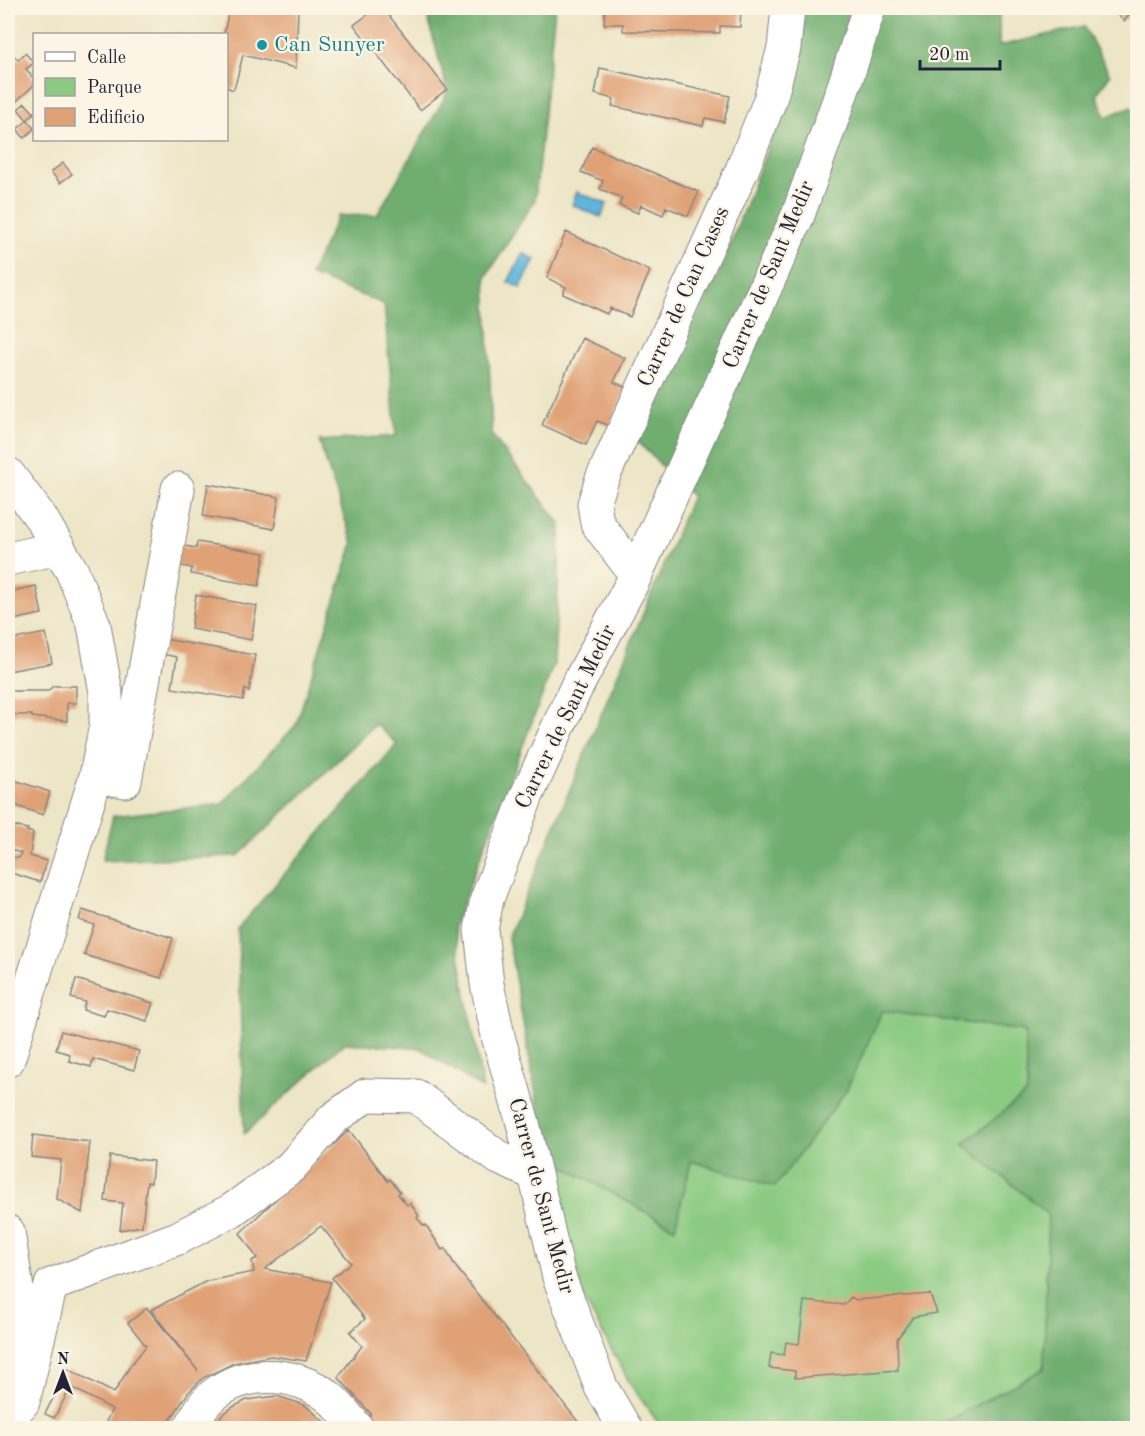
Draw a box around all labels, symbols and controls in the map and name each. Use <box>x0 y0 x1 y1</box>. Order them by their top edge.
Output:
legend <box>33 33 228 141</box>
scale bar <box>920 33 1000 71</box>
place label: Can Sunyer <box>274 34 385 56</box>
marker: Can Sunyer <box>255 38 269 52</box>
text: 20 m <box>929 46 969 64</box>
text: Calle <box>87 49 126 67</box>
text: Parque <box>87 79 142 97</box>
text: Edificio <box>87 109 145 127</box>
street label: Carrer de Sant Medir <box>719 178 819 372</box>
street label: Carrer de Can Cases <box>634 203 734 391</box>
street label: Carrer de Sant Medir <box>512 621 620 813</box>
street label: Carrer de Sant Medir <box>504 1096 578 1296</box>
north arrow <box>33 1343 93 1403</box>
text: N <box>57 1352 70 1368</box>

